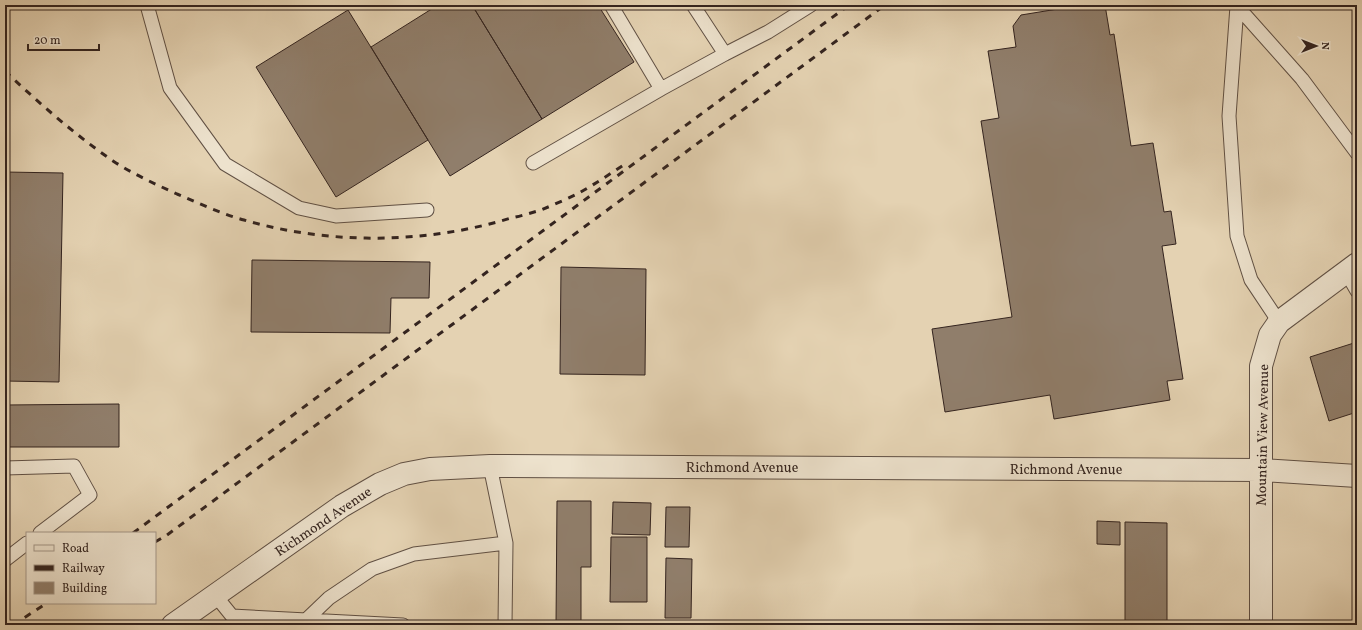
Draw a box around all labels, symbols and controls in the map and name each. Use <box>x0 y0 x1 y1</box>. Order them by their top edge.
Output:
scale bar <box>28 26 99 52</box>
north arrow <box>1296 26 1336 66</box>
text: 20 m <box>34 33 61 49</box>
text: N <box>1317 42 1332 50</box>
street label: Mountain View Avenue <box>1253 364 1274 506</box>
street label: Richmond Avenue <box>686 459 799 478</box>
street label: Richmond Avenue <box>1010 461 1123 480</box>
street label: Richmond Avenue <box>272 483 376 562</box>
legend <box>26 532 156 604</box>
text: Road <box>62 541 89 557</box>
text: Railway <box>62 561 105 577</box>
text: Building <box>62 581 107 597</box>

